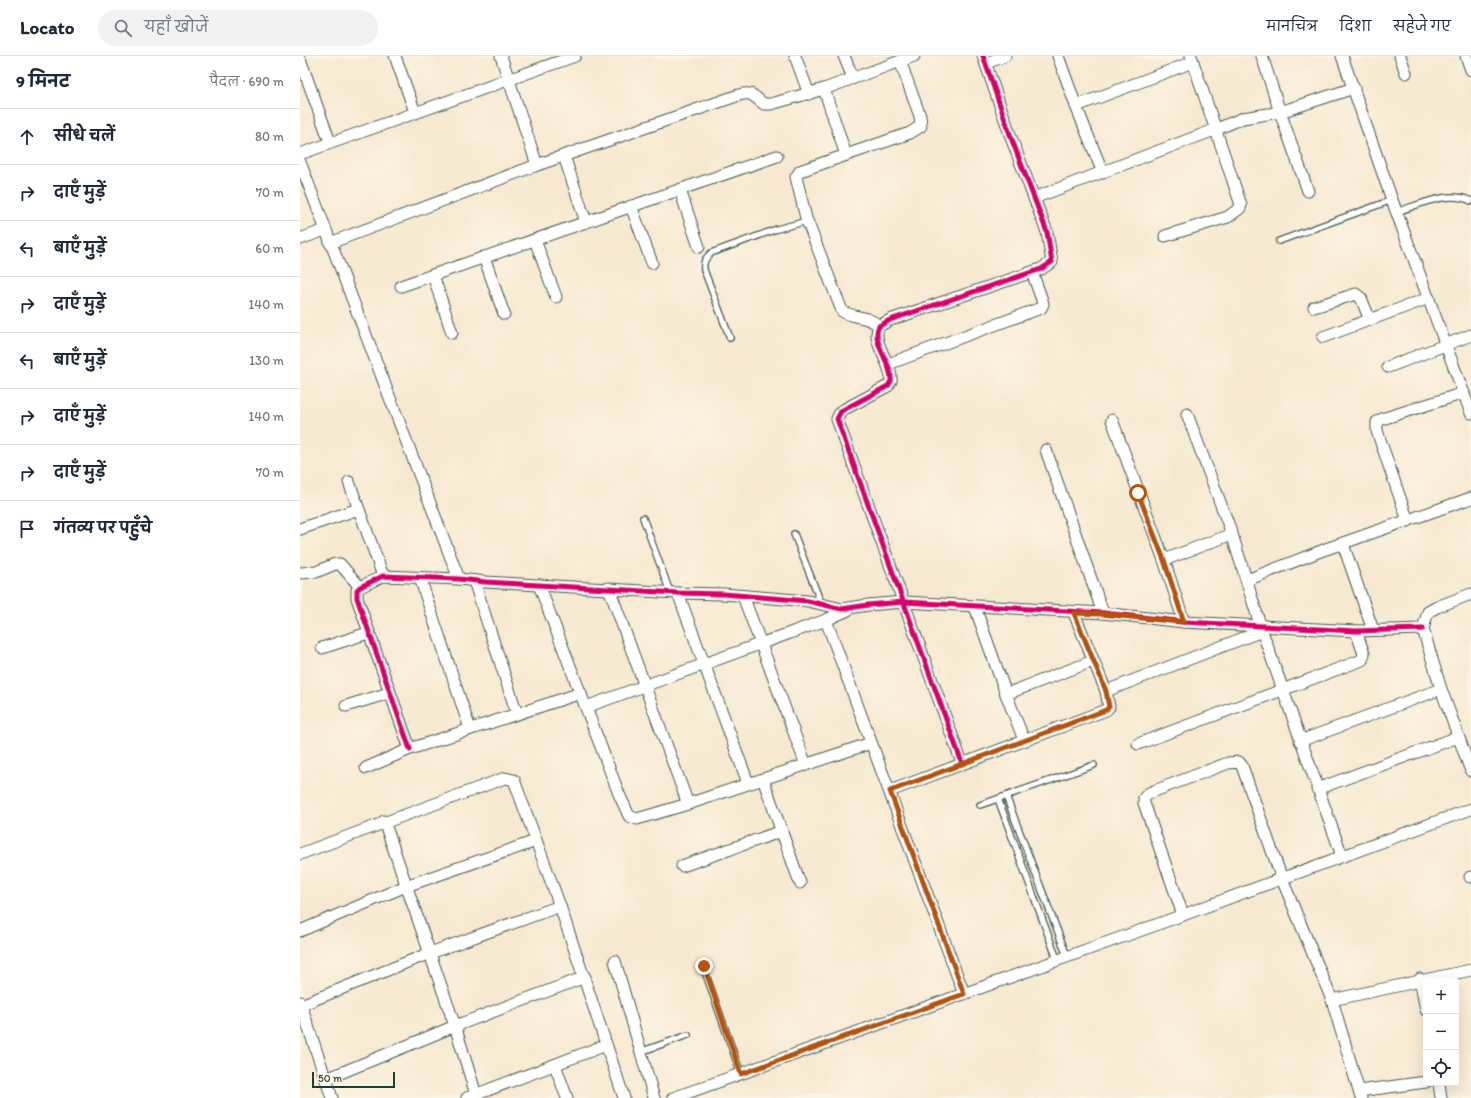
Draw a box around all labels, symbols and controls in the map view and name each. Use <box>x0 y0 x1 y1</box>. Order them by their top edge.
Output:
search box <box>98 10 378 46</box>
text: Locato <box>20 16 74 39</box>
icon: search <box>112 17 134 39</box>
text: यहाँ खोजें <box>144 18 208 36</box>
text: मानचित्र <box>1266 18 1318 35</box>
text: दिशा <box>1340 18 1371 35</box>
text: सहेजे गए <box>1393 18 1451 35</box>
text: 9 मिनट <box>16 71 70 91</box>
text: पैदल · 690 m <box>209 74 284 89</box>
icon: ahead <box>16 126 38 148</box>
text: सीधे चलें <box>54 127 115 145</box>
text: 80 m <box>255 129 284 144</box>
icon: right <box>16 182 38 204</box>
text: दाएँ मुड़ें <box>54 183 106 201</box>
text: 70 m <box>256 185 284 200</box>
icon: left <box>16 238 38 260</box>
text: बाएँ मुड़ें <box>54 239 106 257</box>
text: 60 m <box>255 241 284 256</box>
icon: right <box>16 294 38 316</box>
text: दाएँ मुड़ें <box>54 295 106 313</box>
text: 140 m <box>248 297 284 312</box>
icon: left <box>16 350 38 372</box>
text: बाएँ मुड़ें <box>54 351 106 369</box>
text: 130 m <box>249 353 284 368</box>
icon: right <box>16 406 38 428</box>
text: दाएँ मुड़ें <box>54 407 106 425</box>
text: 140 m <box>248 409 284 424</box>
icon: right <box>16 462 38 484</box>
text: दाएँ मुड़ें <box>54 463 106 481</box>
text: 70 m <box>256 465 284 480</box>
route start <box>1129 484 1147 502</box>
icon: arrive <box>16 518 38 540</box>
text: गंतव्य पर पहुँचे <box>54 519 152 537</box>
route end <box>695 957 713 975</box>
map controls <box>1423 978 1459 1086</box>
button: + <box>1423 978 1459 1014</box>
button: − <box>1423 1014 1459 1050</box>
button: locate <box>1423 1050 1459 1086</box>
scale bar <box>312 1070 395 1089</box>
text: 50 m <box>318 1072 342 1085</box>

